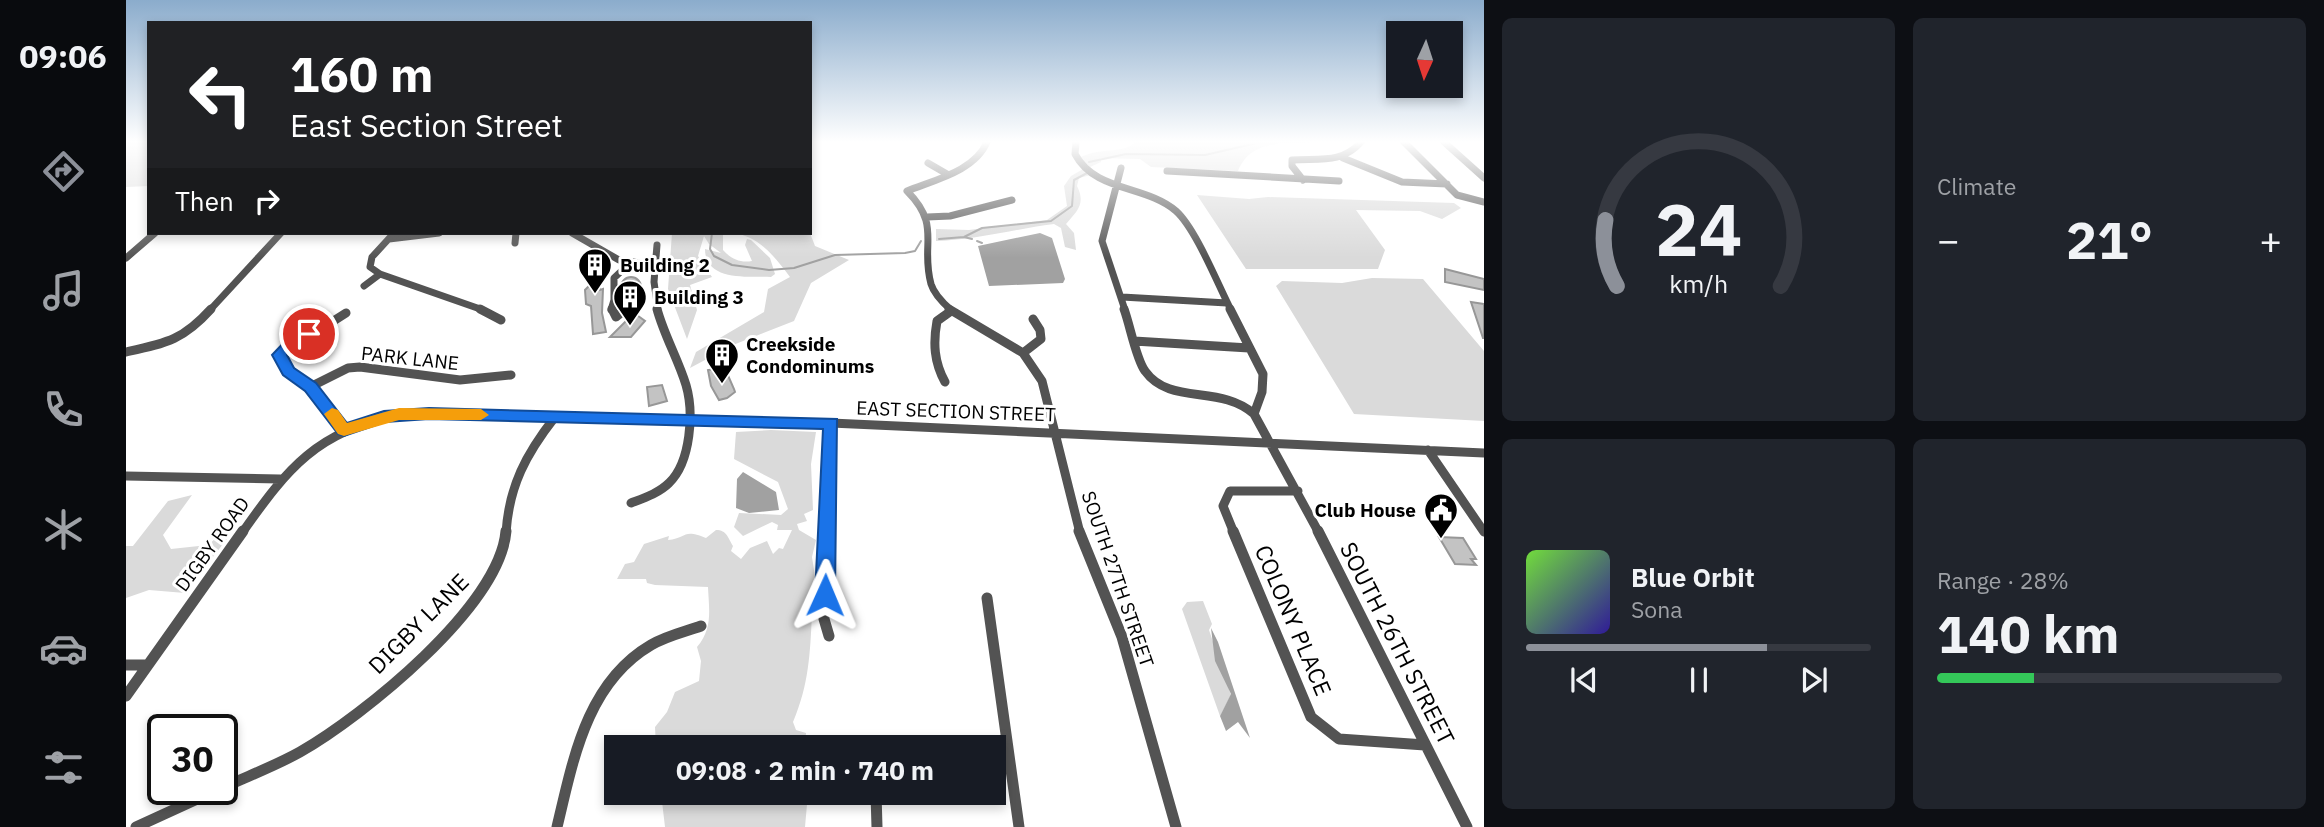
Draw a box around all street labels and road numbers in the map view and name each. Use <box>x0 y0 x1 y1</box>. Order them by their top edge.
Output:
street label: PARK LANE <box>360 341 460 375</box>
street label: EAST SECTION STREET <box>856 396 1056 426</box>
street label: SOUTH 27TH STREET <box>1077 488 1159 670</box>
street label: DIGBY ROAD <box>170 492 254 596</box>
street label: SOUTH 26TH STREET <box>1334 537 1462 749</box>
street label: COLONY PLACE <box>1249 540 1339 700</box>
street label: DIGBY LANE <box>361 566 475 680</box>

